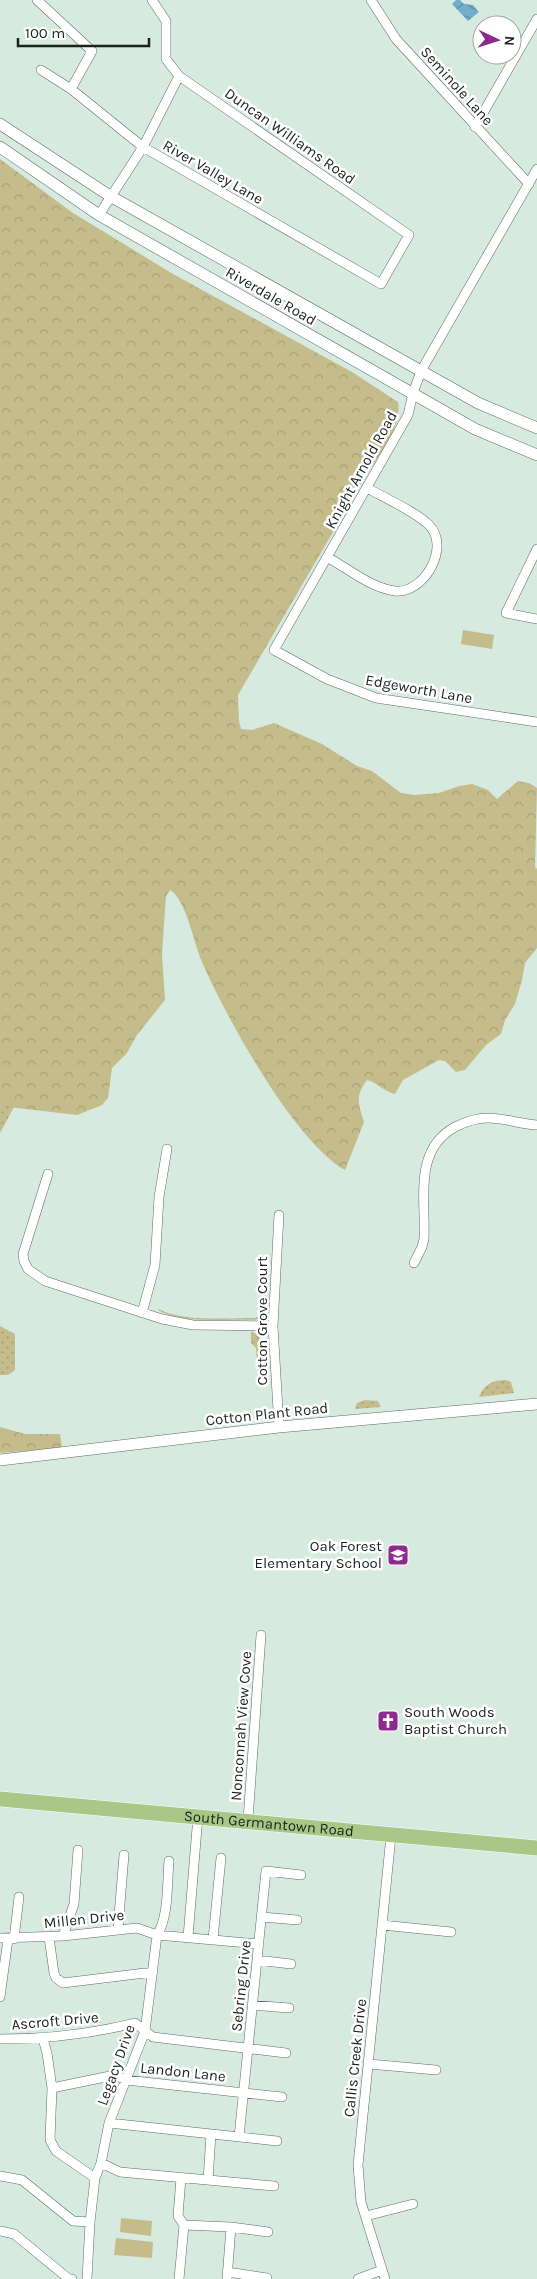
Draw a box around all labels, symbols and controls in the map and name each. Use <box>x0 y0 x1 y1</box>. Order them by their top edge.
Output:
scale bar <box>18 15 149 47</box>
north arrow <box>472 15 522 65</box>
text: 100 m <box>25 24 65 42</box>
text: N <box>501 35 518 46</box>
street label: Seminole Lane <box>417 43 497 129</box>
street label: Duncan Williams Road <box>221 84 359 188</box>
street label: River Valley Lane <box>160 136 266 208</box>
street label: Riverdale Road <box>223 263 319 329</box>
street label: Knight Arnold Road <box>321 408 401 532</box>
street label: Edgeworth Lane <box>364 671 474 707</box>
street label: Cotton Grove Court <box>253 1256 271 1386</box>
street label: Cotton Plant Road <box>205 1399 329 1429</box>
place label: Oak Forest Elementary School <box>255 1537 382 1572</box>
school or university icon: Oak Forest Elementary School <box>386 1543 410 1567</box>
street label: Nonconnah View Cove <box>227 1651 255 1801</box>
place label: South Woods Baptist Church <box>404 1703 507 1738</box>
church icon: South Woods Baptist Church <box>376 1709 400 1733</box>
street label: South Germantown Road <box>183 1807 355 1840</box>
street label: Millen Drive <box>43 1906 125 1932</box>
street label: Sebring Drive <box>227 1939 255 2033</box>
street label: Callis Creek Drive <box>340 1998 370 2118</box>
street label: Ascroft Drive <box>11 2008 99 2034</box>
street label: Legacy Drive <box>93 2022 139 2108</box>
street label: Landon Lane <box>139 2059 227 2085</box>

